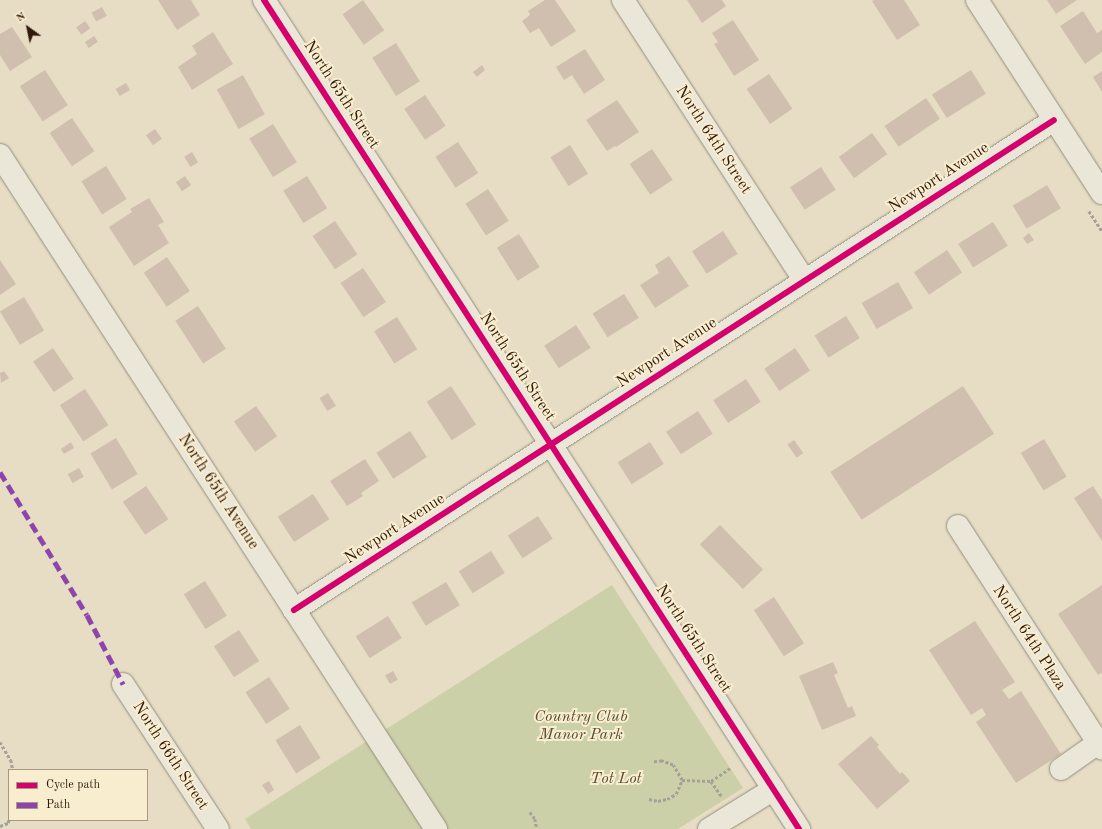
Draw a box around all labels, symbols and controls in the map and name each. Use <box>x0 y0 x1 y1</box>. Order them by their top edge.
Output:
north arrow <box>8 8 48 48</box>
text: N <box>15 11 28 24</box>
street label: North 65th Street <box>299 37 383 153</box>
street label: North 64th Street <box>671 82 755 198</box>
street label: Newport Avenue <box>885 138 993 218</box>
street label: North 65th Street <box>475 309 559 425</box>
street label: Newport Avenue <box>613 313 721 393</box>
street label: North 65th Avenue <box>174 431 262 553</box>
street label: Newport Avenue <box>341 489 449 569</box>
street label: North 65th Street <box>651 581 735 697</box>
street label: North 64th Plaza <box>988 582 1070 694</box>
street label: North 66th Street <box>128 698 212 814</box>
park label: Country Club Manor Park <box>534 707 628 745</box>
legend <box>8 769 148 821</box>
park label: Tot Lot <box>590 769 642 789</box>
text: Cycle path <box>46 779 100 791</box>
text: Path <box>46 799 70 811</box>

